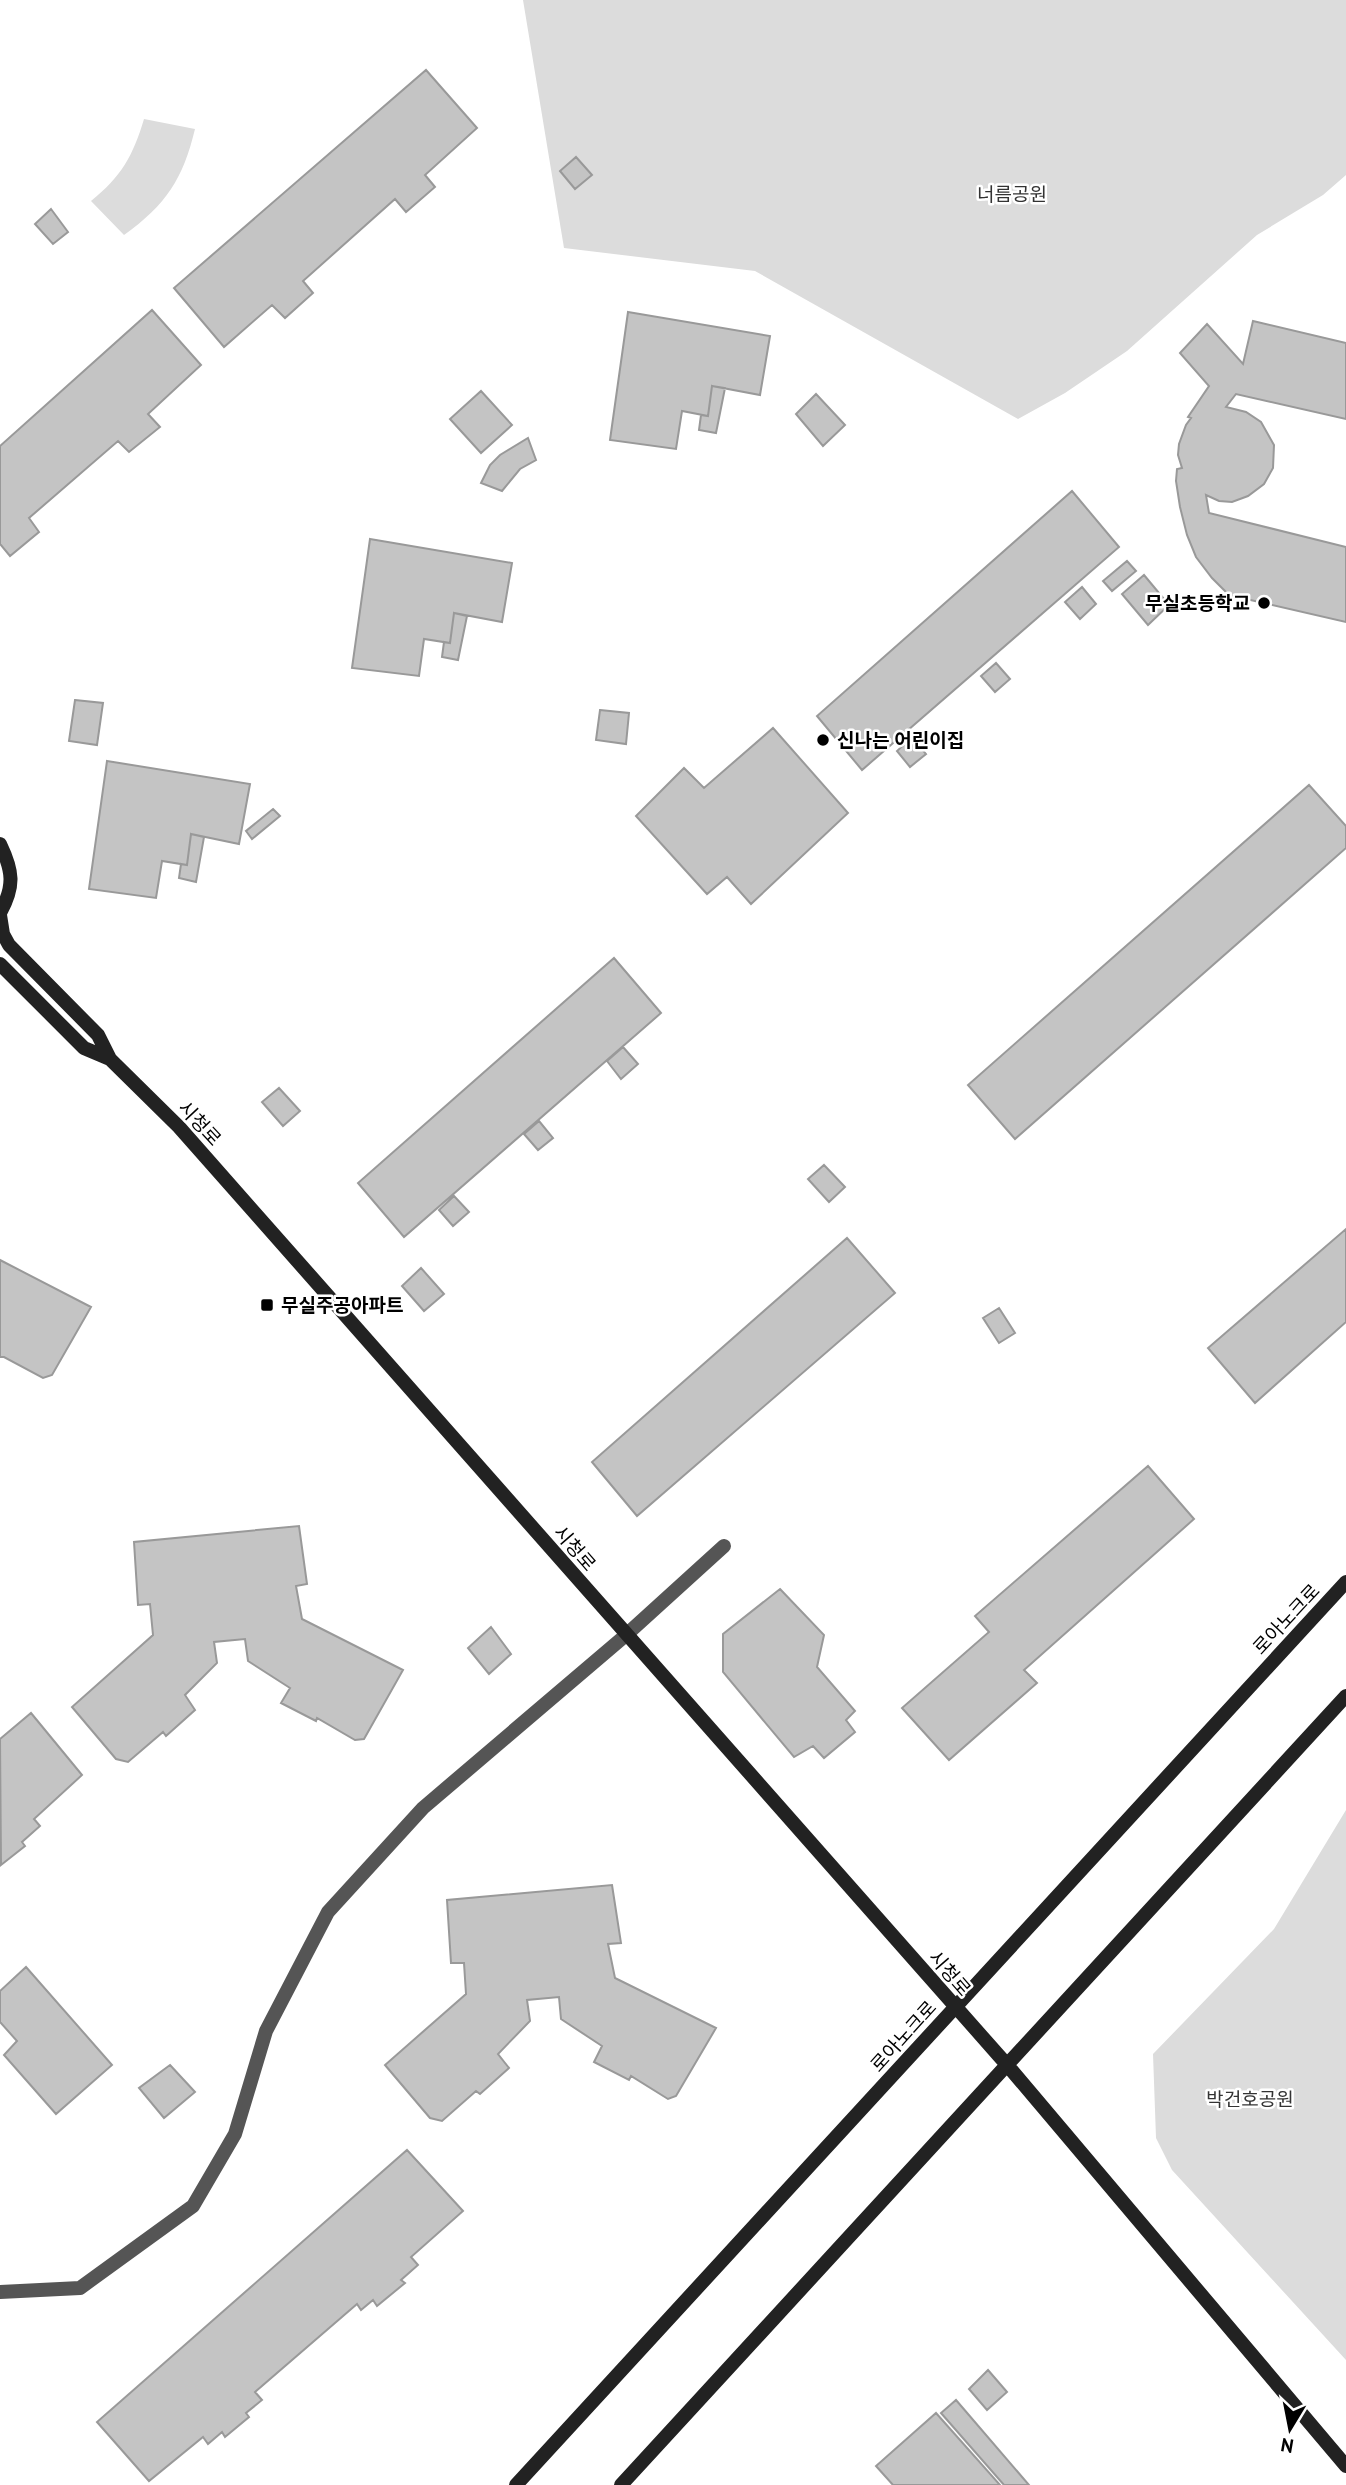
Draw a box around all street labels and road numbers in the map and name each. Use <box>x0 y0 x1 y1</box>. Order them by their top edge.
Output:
street label: 시청로 <box>173 1096 227 1150</box>
street label: 시청로 <box>549 1520 601 1576</box>
street label: 로아노크로 <box>1247 1579 1325 1659</box>
street label: 시청로 <box>924 1945 976 2001</box>
street label: 로아노크로 <box>865 1995 941 2077</box>

